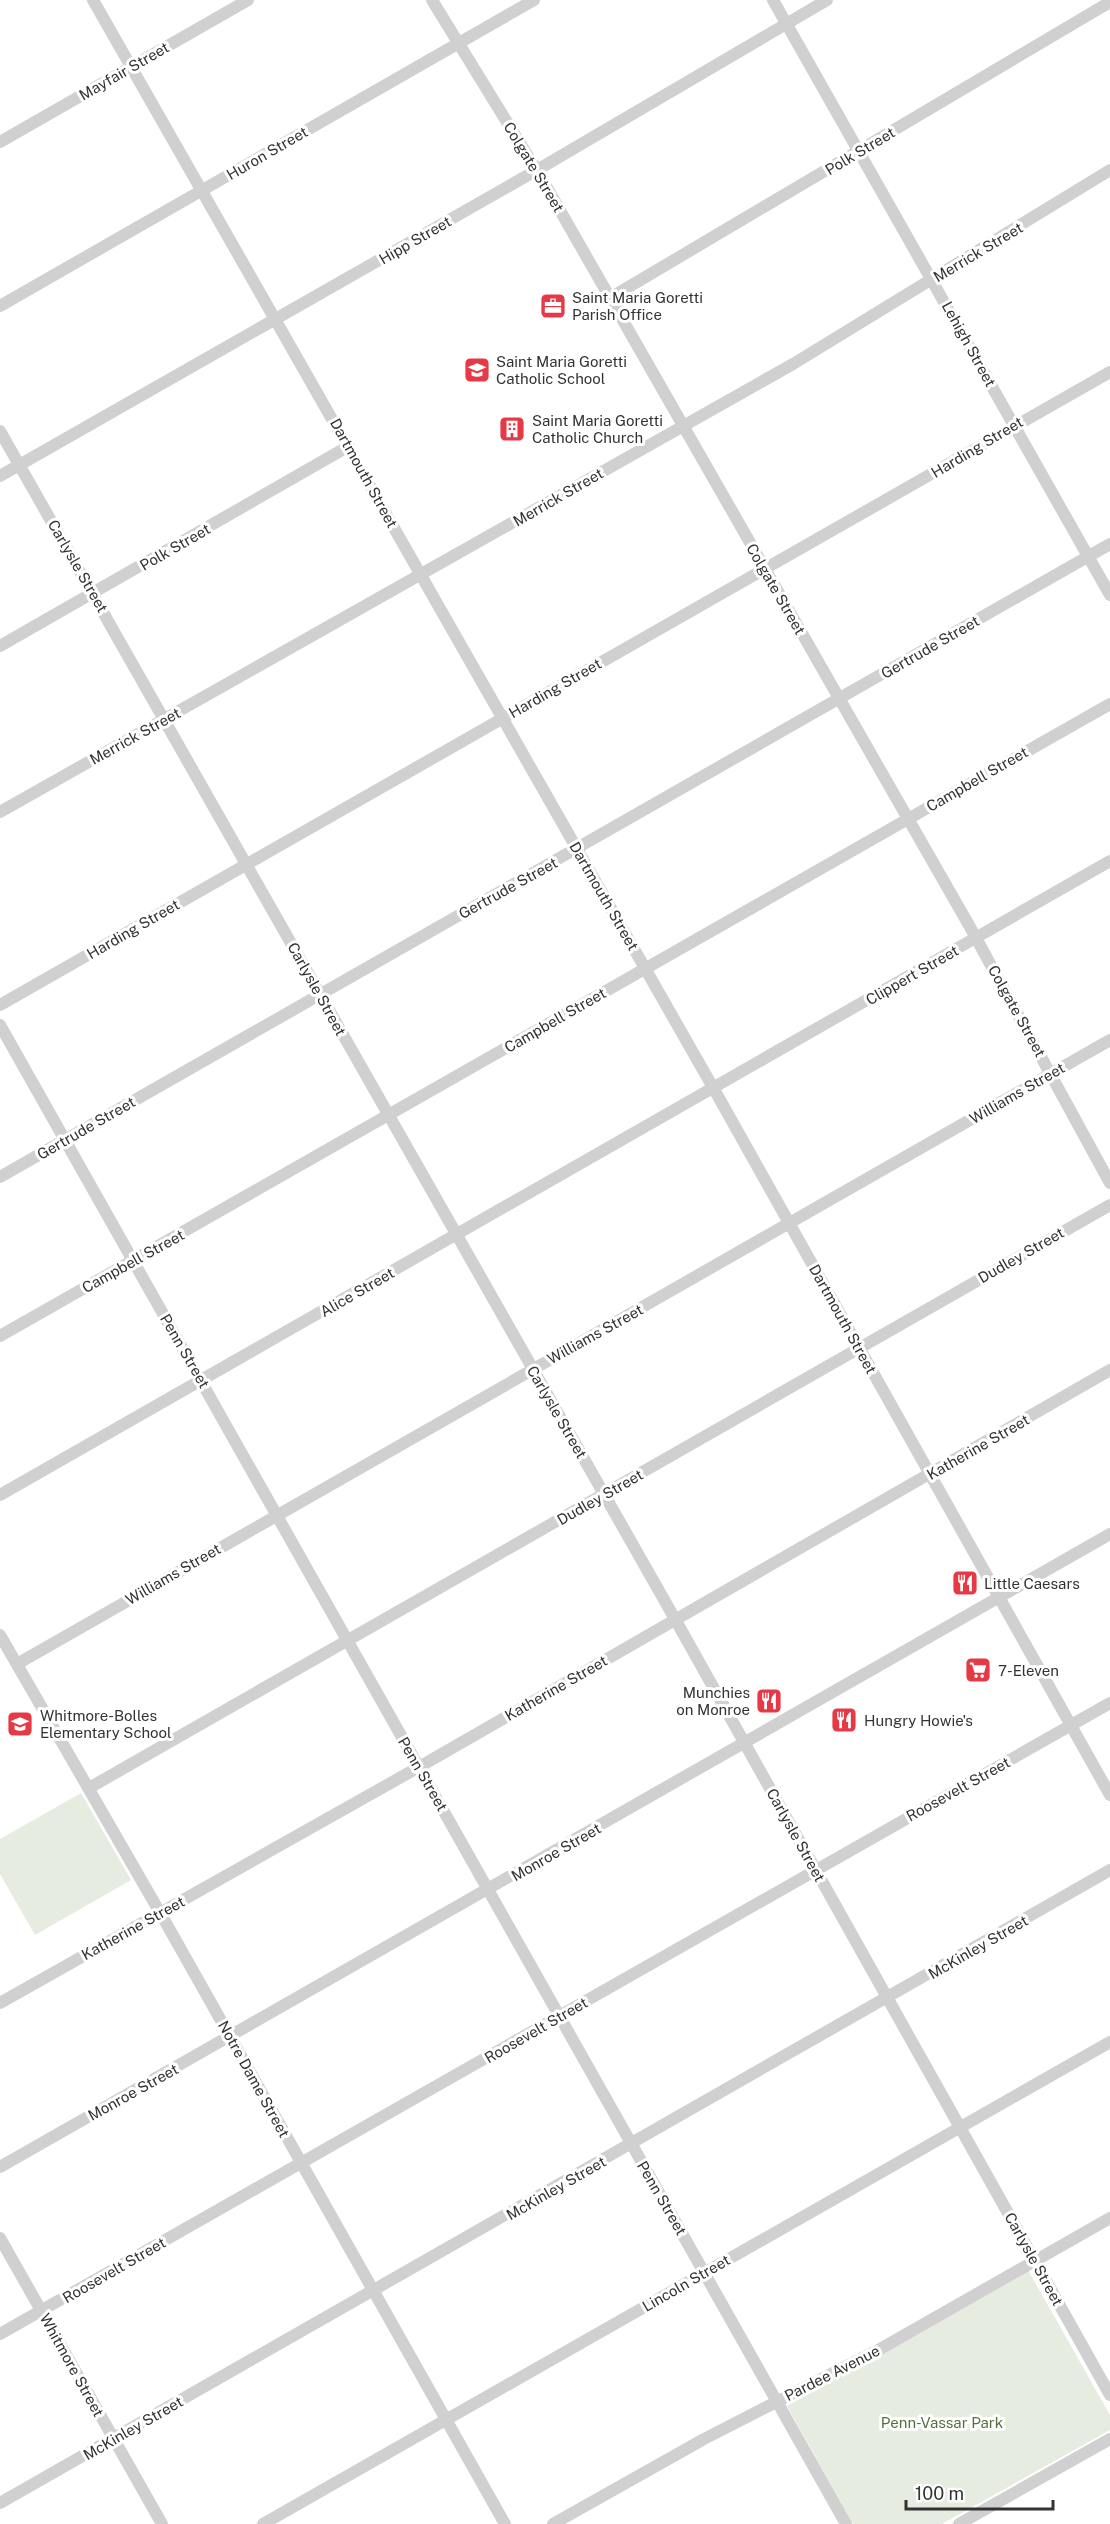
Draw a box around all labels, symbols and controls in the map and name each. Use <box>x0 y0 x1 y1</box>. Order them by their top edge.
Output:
street label: Mayfair Street <box>76 38 172 104</box>
street label: Colgate Street <box>500 119 568 215</box>
street label: Huron Street <box>224 123 311 183</box>
street label: Polk Street <box>822 123 898 178</box>
street label: Hipp Street <box>376 212 454 267</box>
street label: Merrick Street <box>930 219 1026 285</box>
place label: Saint Maria Goretti Parish Office <box>572 289 703 323</box>
office icon: Saint Maria Goretti Parish Office <box>538 291 568 321</box>
street label: Lehigh Street <box>939 298 999 390</box>
place label: Saint Maria Goretti Catholic School <box>496 353 627 387</box>
school or university icon: Saint Maria Goretti Catholic School <box>462 355 492 385</box>
place label: Saint Maria Goretti Catholic Church <box>532 412 663 446</box>
street label: Harding Street <box>928 413 1026 481</box>
building icon: Saint Maria Goretti Catholic Church <box>497 414 527 444</box>
street label: Dartmouth Street <box>327 415 401 531</box>
street label: Merrick Street <box>510 464 606 530</box>
street label: Carlysle Street <box>45 517 111 615</box>
street label: Polk Street <box>137 520 213 574</box>
street label: Colgate Street <box>743 541 809 638</box>
street label: Gertrude Street <box>878 612 982 682</box>
street label: Harding Street <box>506 655 604 721</box>
street label: Merrick Street <box>87 704 183 768</box>
street label: Campbell Street <box>923 743 1031 815</box>
street label: Dartmouth Street <box>566 839 642 953</box>
street label: Gertrude Street <box>456 854 561 922</box>
street label: Harding Street <box>84 896 182 962</box>
street label: Carlysle Street <box>284 939 350 1039</box>
street label: Clippert Street <box>863 942 961 1008</box>
street label: Colgate Street <box>985 962 1049 1060</box>
street label: Campbell Street <box>501 984 609 1056</box>
street label: Williams Street <box>966 1059 1068 1127</box>
street label: Gertrude Street <box>34 1093 138 1163</box>
street label: Dudley Street <box>975 1224 1067 1286</box>
street label: Campbell Street <box>79 1226 187 1296</box>
street label: Dartmouth Street <box>806 1261 880 1377</box>
street label: Alice Street <box>317 1264 397 1320</box>
street label: Williams Street <box>544 1301 646 1367</box>
street label: Penn Street <box>157 1311 213 1391</box>
street label: Carlysle Street <box>524 1363 590 1461</box>
street label: Katherine Street <box>924 1411 1032 1483</box>
street label: Dudley Street <box>554 1466 646 1528</box>
street label: Williams Street <box>122 1540 224 1608</box>
restaurant icon: Little Caesars <box>950 1568 980 1598</box>
place label: Little Caesars <box>984 1575 1080 1592</box>
street label: Katherine Street <box>502 1652 610 1724</box>
supermarket icon: 7-Eleven <box>963 1655 993 1685</box>
place label: 7-Eleven <box>998 1662 1059 1679</box>
place label: Munchies on Monroe <box>676 1684 750 1718</box>
restaurant icon: Munchies on Monroe <box>754 1686 784 1716</box>
restaurant icon: Hungry Howie's <box>829 1705 859 1735</box>
place label: Whitmore-Bolles Elementary School <box>40 1707 172 1741</box>
school or university icon: Whitmore-Bolles Elementary School <box>5 1709 35 1739</box>
place label: Hungry Howie's <box>864 1712 973 1729</box>
street label: Penn Street <box>395 1734 451 1814</box>
street label: Roosevelt Street <box>903 1753 1013 1825</box>
street label: Carlysle Street <box>763 1785 829 1885</box>
street label: Monroe Street <box>508 1819 604 1884</box>
street label: Katherine Street <box>78 1893 188 1963</box>
street label: McKinley Street <box>925 1912 1031 1982</box>
street label: Roosevelt Street <box>482 1994 591 2066</box>
street label: Notre Dame Street <box>215 2018 293 2140</box>
street label: Monroe Street <box>85 2060 181 2124</box>
street label: McKinley Street <box>503 2153 609 2223</box>
street label: Penn Street <box>634 2158 690 2238</box>
street label: Carlysle Street <box>1001 2209 1067 2309</box>
street label: Roosevelt Street <box>60 2234 169 2306</box>
street label: Lincoln Street <box>639 2251 733 2315</box>
street label: Whitmore Street <box>37 2310 108 2420</box>
street label: Pardee Avenue <box>782 2342 882 2404</box>
street label: McKinley Street <box>80 2393 186 2463</box>
park label: Penn-Vassar Park <box>881 2414 1003 2431</box>
scale bar <box>906 2473 1053 2511</box>
text: 100 m <box>915 2483 964 2504</box>

